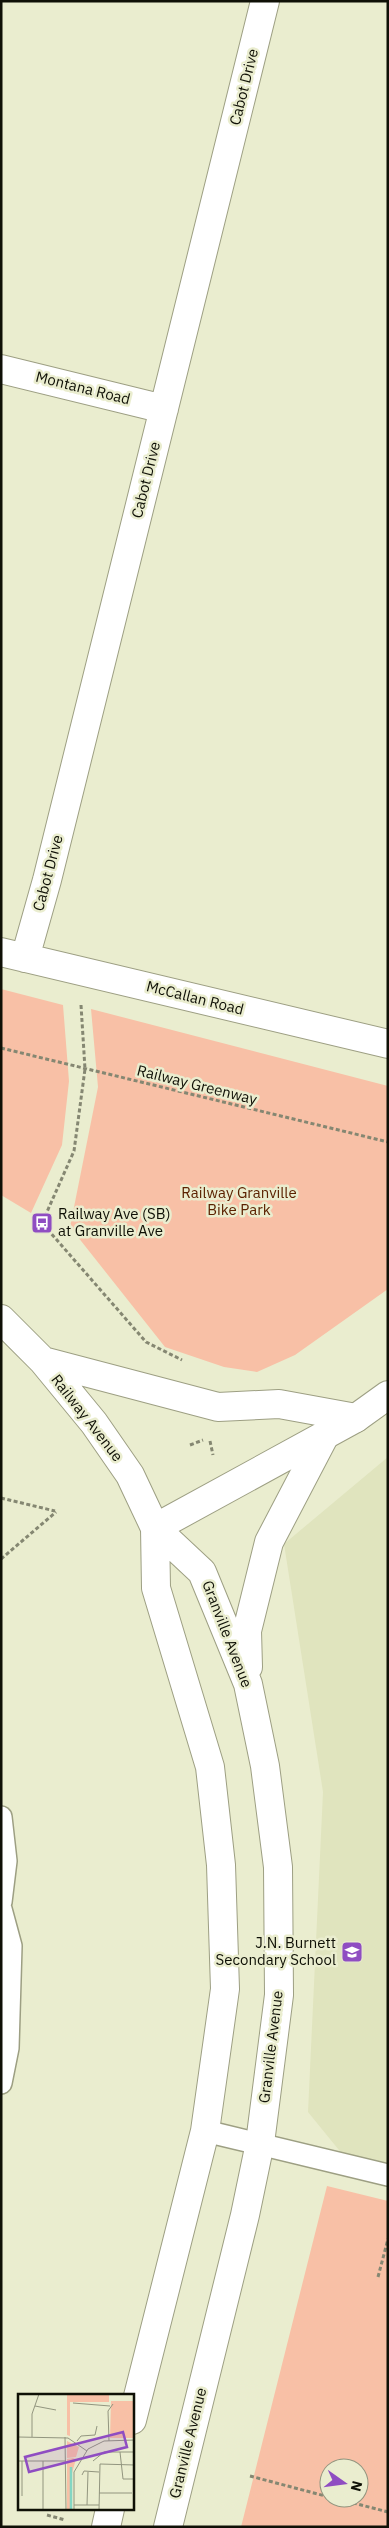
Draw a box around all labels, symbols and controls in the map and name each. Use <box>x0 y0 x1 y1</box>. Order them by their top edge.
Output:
street label: Cabot Drive <box>225 47 262 127</box>
street label: Montana Road <box>34 367 132 408</box>
street label: Cabot Drive <box>127 440 164 520</box>
street label: Cabot Drive <box>28 833 67 913</box>
street label: McCallan Road <box>144 976 246 1019</box>
street label: Railway Greenway <box>135 1060 260 1109</box>
park label: Railway Granville Bike Park <box>181 1183 297 1219</box>
place label: Railway Ave (SB) at Granville Ave <box>58 1204 170 1240</box>
bus stop icon: Railway Ave (SB) at Granville Ave <box>30 1211 54 1235</box>
street label: Railway Avenue <box>47 1370 127 1465</box>
street label: Granville Avenue <box>198 1578 257 1690</box>
place label: J.N. Burnett Secondary School <box>216 1933 336 1969</box>
school or university icon: J.N. Burnett Secondary School <box>340 1940 364 1964</box>
street label: Granville Avenue <box>254 1990 287 2104</box>
street label: Granville Avenue <box>165 2386 210 2500</box>
inset map <box>18 2394 134 2510</box>
north arrow <box>319 2458 369 2508</box>
text: N <box>347 2479 367 2493</box>

